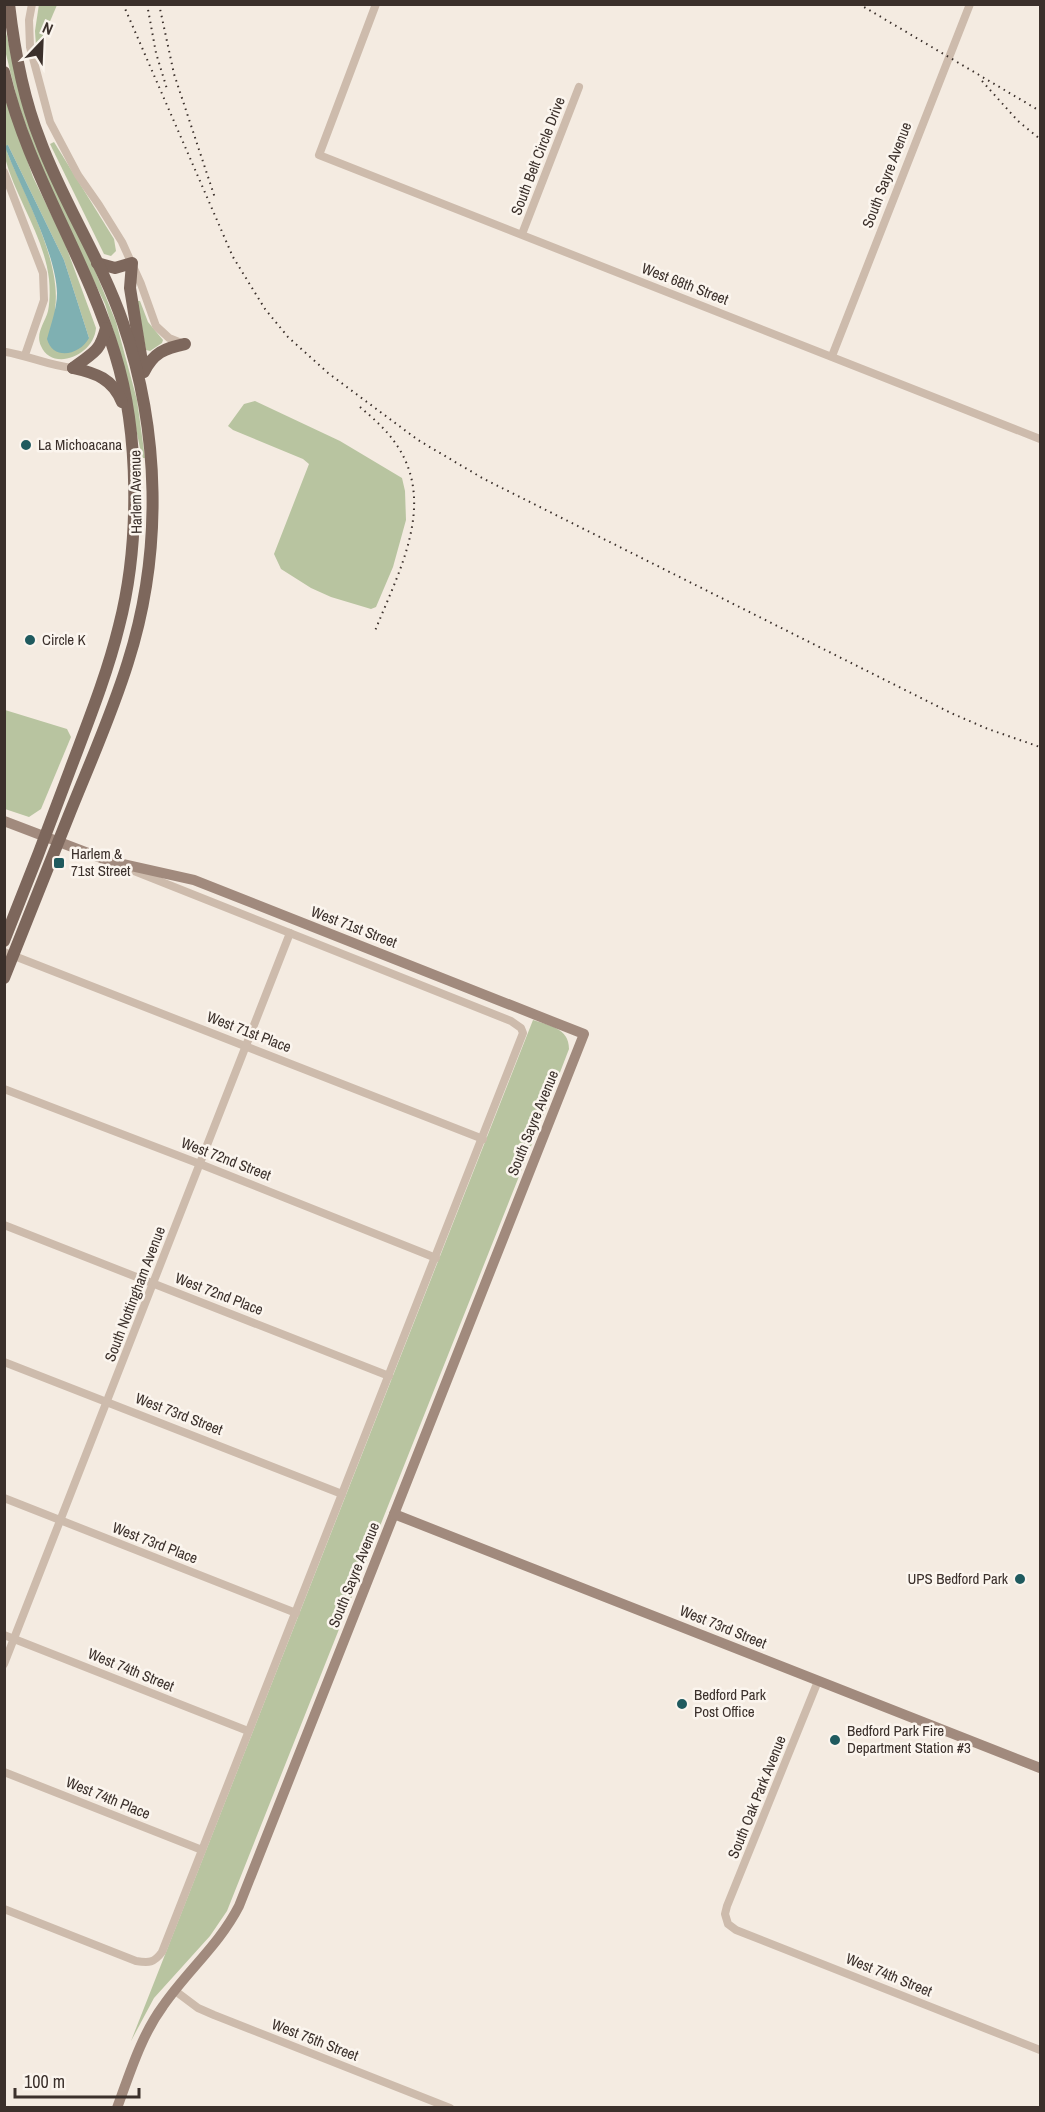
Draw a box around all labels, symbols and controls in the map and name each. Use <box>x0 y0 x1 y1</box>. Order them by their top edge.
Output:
north arrow <box>12 12 72 72</box>
text: N <box>39 16 57 40</box>
street label: South Belt Circle Drive <box>505 94 570 218</box>
street label: South Sayre Avenue <box>857 119 916 231</box>
street label: West 68th Street <box>639 257 732 310</box>
place label: La Michoacana <box>38 434 122 455</box>
marker: La Michoacana <box>19 438 33 452</box>
street label: Harlem Avenue <box>124 450 147 534</box>
place label: Circle K <box>42 629 87 650</box>
marker: Circle K <box>23 633 37 647</box>
place label: Harlem & 71st Street <box>71 843 131 881</box>
marker: Harlem & 71st Street <box>52 856 66 870</box>
street label: West 71st Street <box>308 900 401 953</box>
street label: West 71st Place <box>204 1006 294 1057</box>
street label: South Sayre Avenue <box>502 1067 563 1179</box>
street label: West 72nd Street <box>178 1132 275 1186</box>
street label: South Nottingham Avenue <box>99 1223 170 1365</box>
street label: West 72nd Place <box>172 1267 266 1320</box>
street label: West 73rd Street <box>132 1387 226 1440</box>
street label: West 73rd Place <box>109 1517 201 1569</box>
street label: South Sayre Avenue <box>323 1519 384 1631</box>
place label: UPS Bedford Park <box>907 1568 1009 1589</box>
marker: UPS Bedford Park <box>1013 1572 1027 1586</box>
street label: West 73rd Street <box>677 1600 770 1654</box>
street label: West 74th Street <box>85 1643 178 1697</box>
place label: Bedford Park Post Office <box>694 1684 767 1722</box>
marker: Bedford Park Post Office <box>675 1697 689 1711</box>
place label: Bedford Park Fire Department Station #3 <box>847 1720 971 1758</box>
street label: South Oak Park Avenue <box>722 1732 791 1862</box>
marker: Bedford Park Fire Department Station #3 <box>828 1733 842 1747</box>
street label: West 74th Place <box>63 1771 154 1824</box>
street label: West 74th Street <box>843 1948 936 2002</box>
street label: West 75th Street <box>269 2013 362 2066</box>
scale bar <box>15 2061 140 2099</box>
text: 100 m <box>24 2069 65 2094</box>

